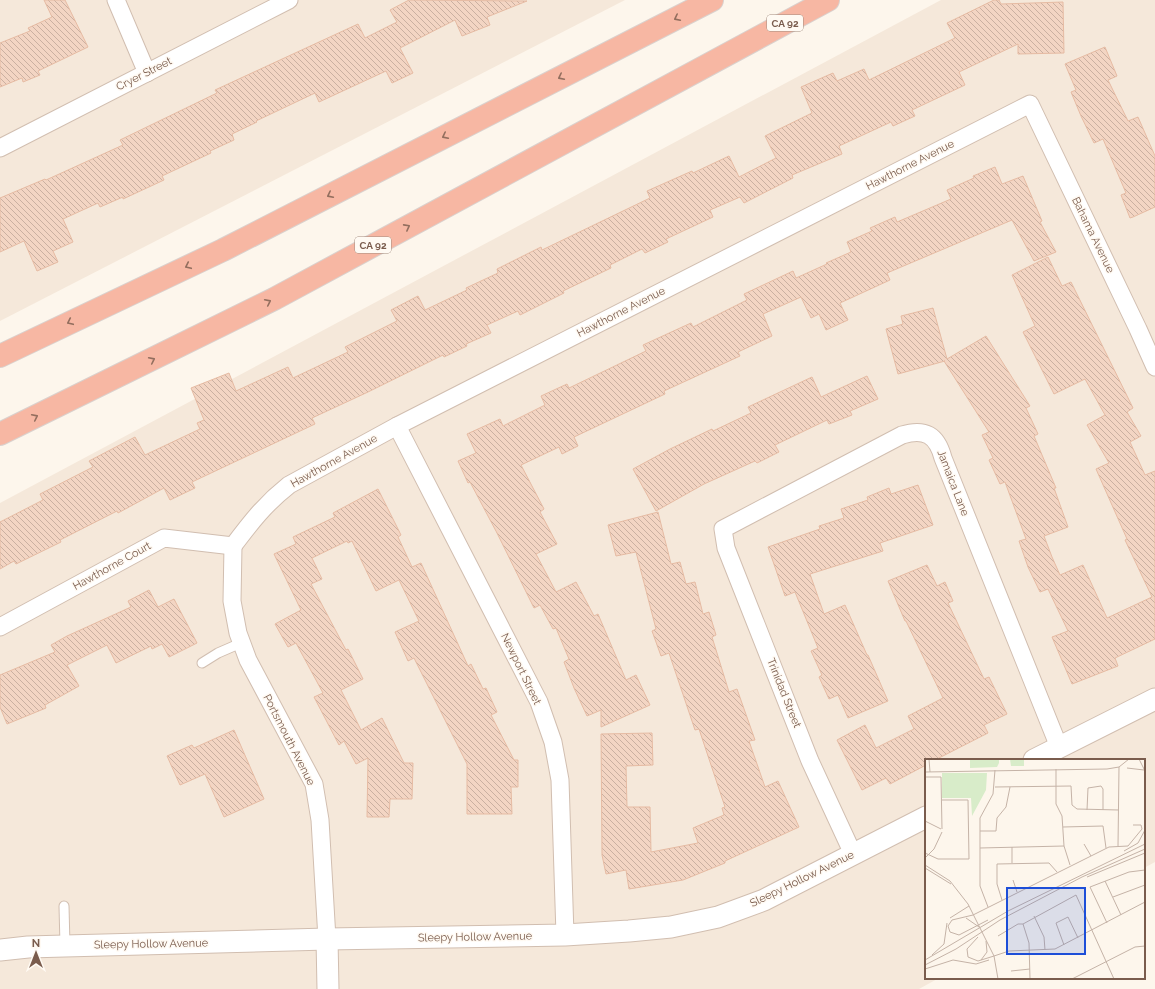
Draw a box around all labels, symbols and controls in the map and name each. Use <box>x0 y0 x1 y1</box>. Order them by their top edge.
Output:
one-way arrow <box>674 13 681 21</box>
road number: CA 92 <box>767 15 803 31</box>
street label: Cryer Street <box>114 54 174 94</box>
one-way arrow <box>558 72 565 80</box>
one-way arrow <box>442 131 450 139</box>
street label: Hawthorne Avenue <box>864 137 957 193</box>
one-way arrow <box>326 190 334 198</box>
street label: Bahama Avenue <box>1069 195 1117 276</box>
one-way arrow <box>403 224 410 232</box>
road number: CA 92 <box>355 237 391 253</box>
one-way arrow <box>184 261 192 269</box>
street label: Hawthorne Avenue <box>575 284 668 340</box>
one-way arrow <box>264 299 271 307</box>
one-way arrow <box>67 317 75 325</box>
one-way arrow <box>147 357 155 364</box>
one-way arrow <box>31 414 38 422</box>
street label: Hawthorne Avenue <box>288 431 380 490</box>
street label: Jamaica Lane <box>934 448 972 518</box>
street label: Hawthorne Court <box>71 539 154 593</box>
street label: Newport Street <box>498 631 544 707</box>
street label: Trinidad Street <box>764 656 804 730</box>
street label: Portsmouth Avenue <box>260 692 318 788</box>
inset map <box>925 759 1145 979</box>
street label: Sleepy Hollow Avenue <box>748 848 857 910</box>
street label: Sleepy Hollow Avenue <box>418 929 533 944</box>
north arrow <box>16 933 56 973</box>
street label: Sleepy Hollow Avenue <box>94 936 209 951</box>
text: N <box>32 937 40 950</box>

